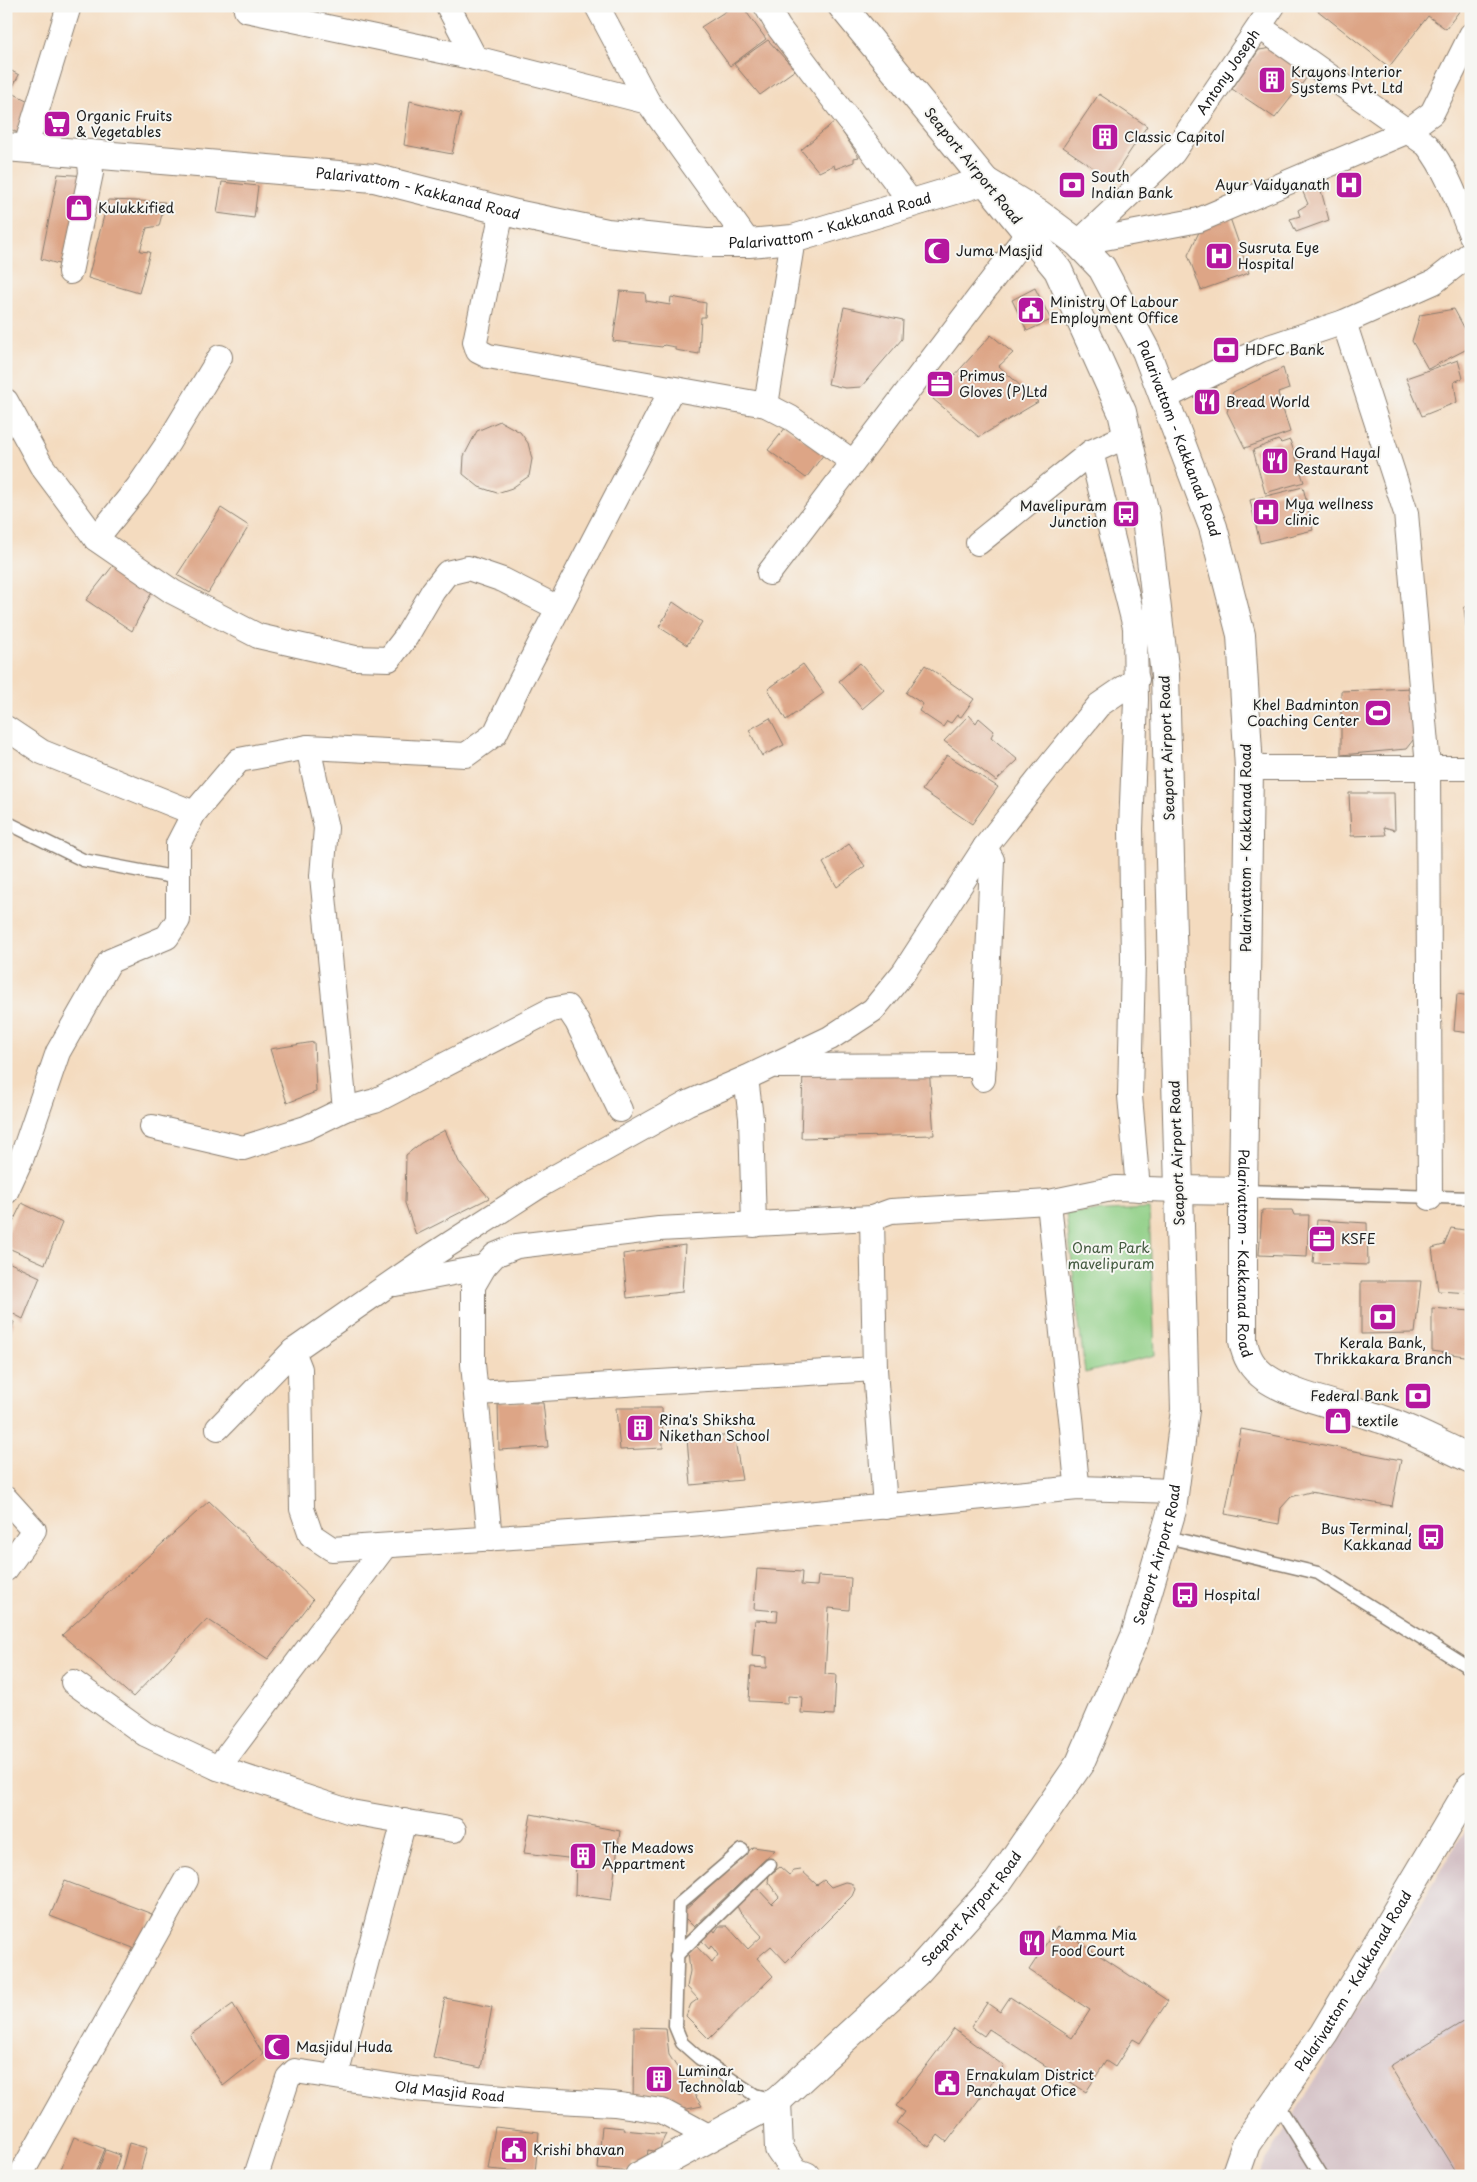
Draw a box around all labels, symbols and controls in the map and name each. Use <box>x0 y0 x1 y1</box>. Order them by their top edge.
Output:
street label: Antony Joseph <box>1191 24 1265 119</box>
place label: Krayons Interior Systems Pvt. Ltd <box>1291 61 1403 98</box>
building icon: Krayons Interior Systems Pvt. Ltd <box>1257 65 1287 95</box>
street label: Seaport Airport Road <box>919 103 1027 229</box>
place label: Organic Fruits & Vegetables <box>76 105 172 142</box>
supermarket icon: Organic Fruits & Vegetables <box>42 109 72 139</box>
building icon: Classic Capitol <box>1090 122 1120 152</box>
place label: Classic Capitol <box>1124 126 1225 147</box>
street label: Palarivattom - Kakkanad Road <box>315 162 522 225</box>
place label: South Indian Bank <box>1091 166 1173 203</box>
bank icon: South Indian Bank <box>1057 170 1087 200</box>
hospital icon: Ayur Vaidyanath <box>1334 170 1364 200</box>
place label: Ayur Vaidyanath <box>1215 174 1330 195</box>
street label: Palarivattom - Kakkanad Road <box>728 187 934 253</box>
shop icon: Kulukkified <box>64 193 94 223</box>
place label: Kulukkified <box>98 197 174 218</box>
mosque icon: Juma Masjid <box>922 236 952 266</box>
place label: Susruta Eye Hospital <box>1238 237 1319 274</box>
place label: Juma Masjid <box>956 240 1043 261</box>
hospital icon: Susruta Eye Hospital <box>1204 241 1234 271</box>
place label: Ministry Of Labour Employment Office <box>1050 291 1179 328</box>
public building icon: Ministry Of Labour Employment Office <box>1016 295 1046 325</box>
bank icon: HDFC Bank <box>1211 335 1241 365</box>
street label: Palarivattom - Kakkanad Road <box>1132 336 1226 539</box>
place label: HDFC Bank <box>1245 339 1325 360</box>
place label: Primus Gloves (P)Ltd <box>959 365 1048 402</box>
office icon: Primus Gloves (P)Ltd <box>925 369 955 399</box>
restaurant icon: Bread World <box>1192 387 1222 417</box>
place label: Bread World <box>1226 391 1310 412</box>
place label: Grand Hayal Restaurant <box>1294 442 1381 479</box>
restaurant icon: Grand Hayal Restaurant <box>1260 446 1290 476</box>
place label: Mya wellness clinic <box>1285 493 1374 530</box>
place label: Mavelipuram Junction <box>1020 495 1107 532</box>
hospital icon: Mya wellness clinic <box>1251 497 1281 527</box>
bus stop icon: Mavelipuram Junction <box>1111 499 1141 529</box>
street label: Seaport Airport Road <box>1153 675 1180 821</box>
place label: Khel Badminton Coaching Center <box>1247 694 1359 731</box>
sports icon: Khel Badminton Coaching Center <box>1363 698 1393 728</box>
street label: Palarivattom - Kakkanad Road <box>1235 744 1256 952</box>
street label: Seaport Airport Road <box>1163 1080 1190 1226</box>
street label: Palarivattom - Kakkanad Road <box>1233 1149 1258 1361</box>
office icon: KSFE <box>1307 1224 1337 1254</box>
place label: KSFE <box>1341 1228 1376 1249</box>
park label: Onam Park mavelipuram <box>1067 1237 1155 1274</box>
bank icon: Kerala Bank, Thrikkakara Branch <box>1368 1302 1398 1332</box>
place label: Kerala Bank, Thrikkakara Branch <box>1314 1332 1452 1369</box>
bank icon: Federal Bank <box>1403 1381 1433 1411</box>
place label: Federal Bank <box>1310 1385 1399 1406</box>
shop icon: textile <box>1323 1406 1353 1436</box>
place label: Rina's Shiksha Nikethan School <box>659 1409 770 1446</box>
place label: textile <box>1357 1410 1399 1431</box>
building icon: Rina's Shiksha Nikethan School <box>625 1413 655 1443</box>
street label: Seaport Airport Road <box>1128 1483 1185 1627</box>
place label: Bus Terminal, Kakkanad <box>1320 1518 1412 1555</box>
bus stop icon: Bus Terminal, Kakkanad <box>1416 1522 1446 1552</box>
bus stop icon: Hospital <box>1170 1580 1200 1610</box>
place label: Hospital <box>1204 1584 1260 1605</box>
place label: The Meadows Appartment <box>602 1837 694 1874</box>
building icon: The Meadows Appartment <box>568 1841 598 1871</box>
street label: Seaport Airport Road <box>916 1847 1026 1971</box>
street label: Palarivattom - Kakkanad Road <box>1289 1886 1416 2076</box>
place label: Mamma Mia Food Court <box>1051 1924 1137 1961</box>
restaurant icon: Mamma Mia Food Court <box>1017 1928 1047 1958</box>
mosque icon: Masjidul Huda <box>262 2032 292 2062</box>
place label: Masjidul Huda <box>296 2036 393 2057</box>
place label: Luminar Technolab <box>678 2060 744 2097</box>
building icon: Luminar Technolab <box>644 2064 674 2094</box>
place label: Ernakulam District Panchayat Ofice <box>966 2064 1095 2101</box>
public building icon: Ernakulam District Panchayat Ofice <box>932 2068 962 2098</box>
street label: Old Masjid Road <box>393 2075 505 2107</box>
public building icon: Krishi bhavan <box>499 2135 529 2165</box>
place label: Krishi bhavan <box>533 2139 624 2160</box>

